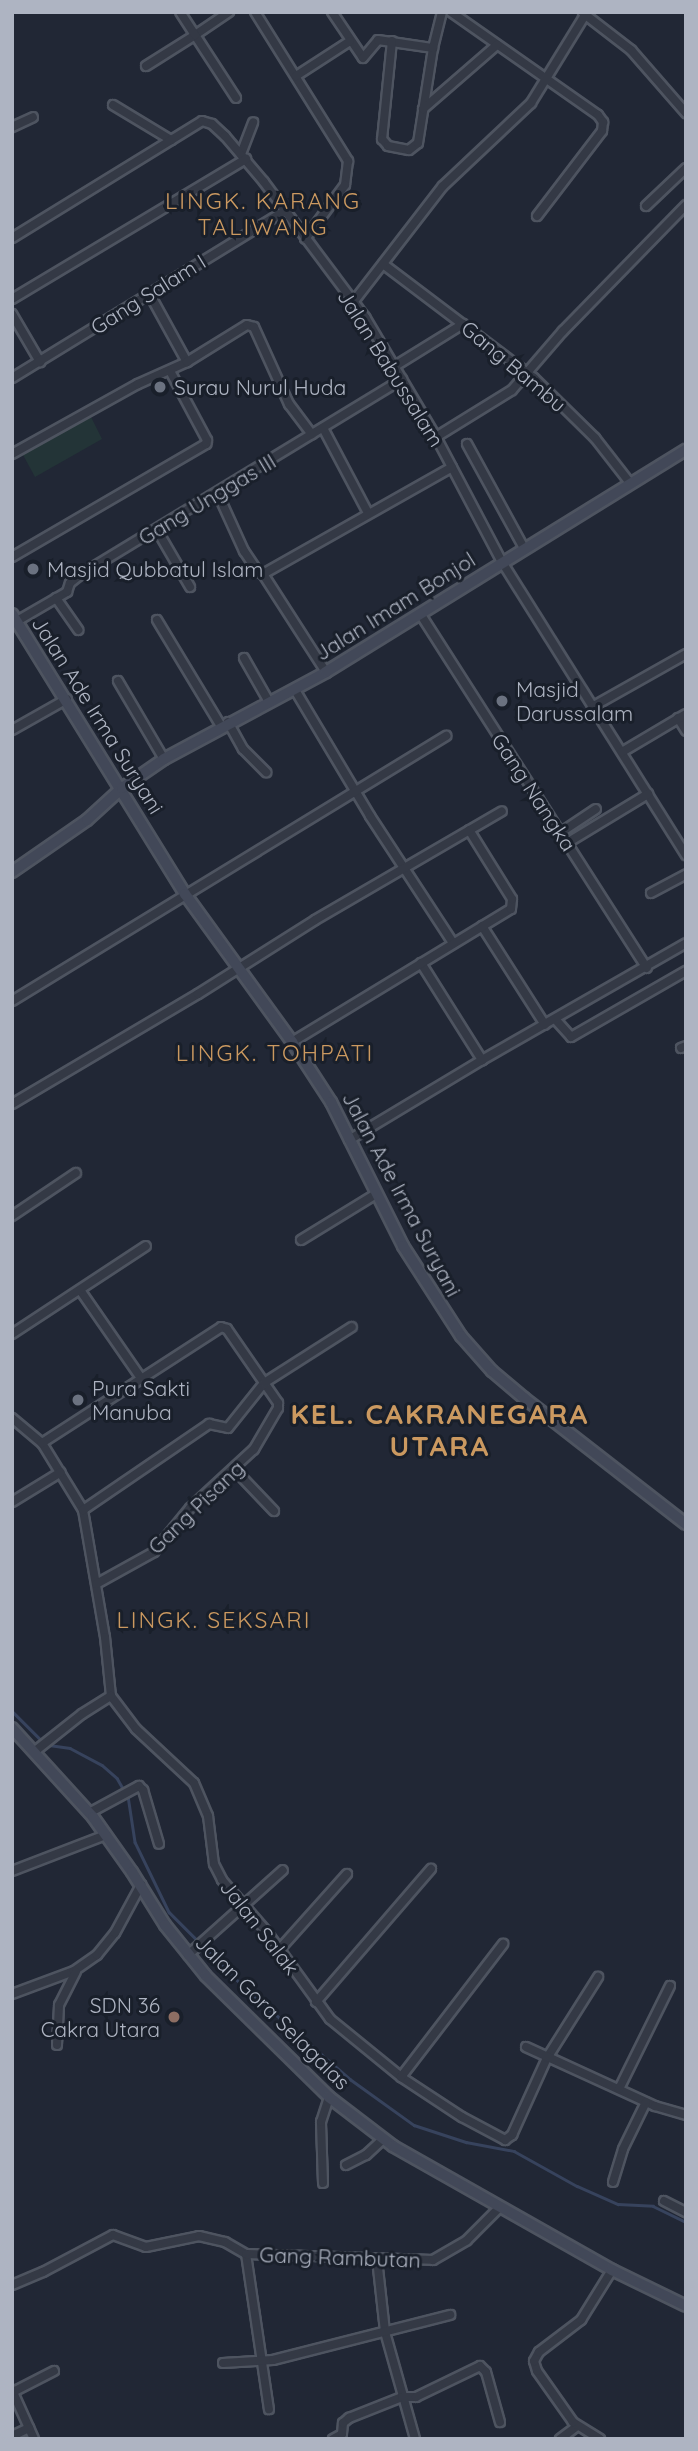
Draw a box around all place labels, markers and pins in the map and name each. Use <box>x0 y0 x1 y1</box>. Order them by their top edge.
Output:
place label: Surau Nurul Huda <box>174 374 346 400</box>
marker: Surau Nurul Huda <box>152 379 168 395</box>
place label: Masjid Qubbatul Islam <box>47 556 263 582</box>
marker: Masjid Qubbatul Islam <box>25 561 41 577</box>
place label: Masjid Darussalam <box>516 676 633 726</box>
marker: Masjid Darussalam <box>494 693 510 709</box>
place label: Pura Sakti Manuba <box>92 1375 190 1425</box>
marker: Pura Sakti Manuba <box>70 1392 86 1408</box>
place label: SDN 36 Cakra Utara <box>41 1992 160 2042</box>
marker: SDN 36 Cakra Utara <box>166 2009 182 2025</box>

